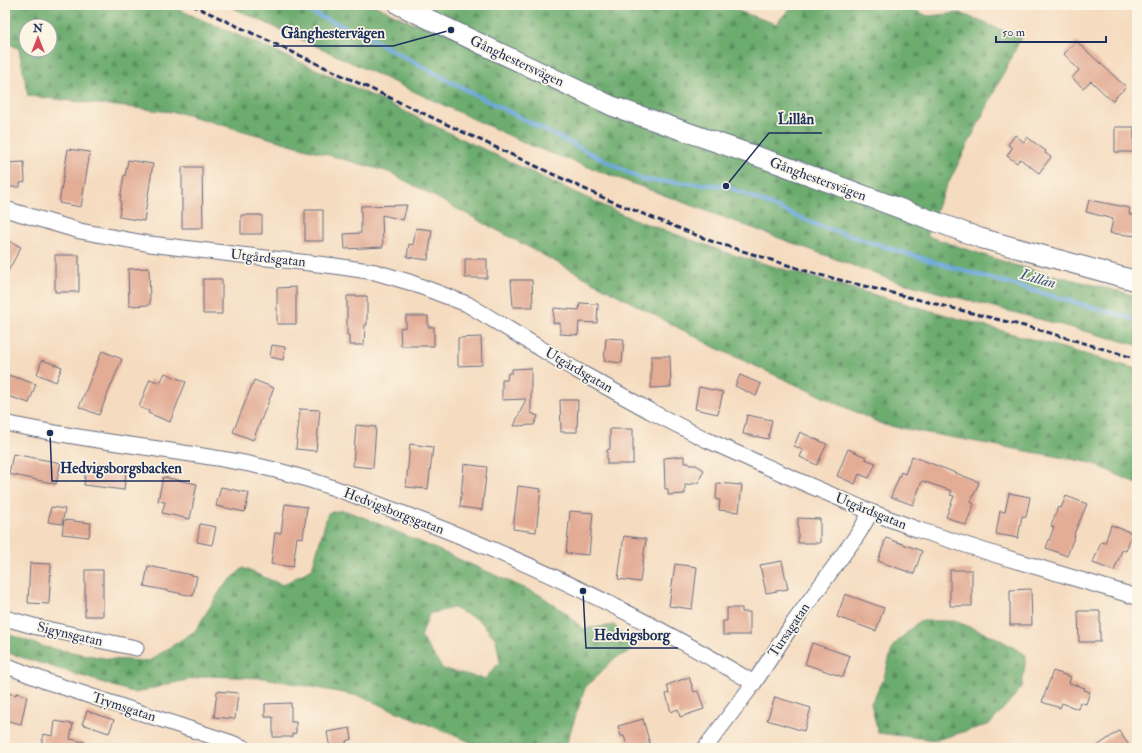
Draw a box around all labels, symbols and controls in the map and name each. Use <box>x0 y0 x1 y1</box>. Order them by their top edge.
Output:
north arrow <box>18 18 58 58</box>
scale bar <box>996 18 1106 44</box>
callout: Gånghestervägen <box>273 19 393 46</box>
text: N <box>32 22 44 35</box>
text: Gånghestervägen <box>281 24 385 44</box>
text: 50 m <box>1002 25 1026 40</box>
street label: Gånghestersvägen <box>467 32 567 90</box>
callout: Lillån <box>769 106 822 133</box>
text: Lillån <box>778 110 814 129</box>
street label: Gånghestersvägen <box>767 154 869 204</box>
street label: Utgårdsgatan <box>230 246 306 270</box>
water label: Lillån <box>1017 265 1058 293</box>
street label: Utgårdsgatan <box>542 344 616 396</box>
callout: Hedvigsborgsbacken <box>52 454 190 481</box>
text: Hedvigsborgsbacken <box>60 459 182 479</box>
street label: Hedvigsborgsgatan <box>341 484 447 538</box>
street label: Utgårdsgatan <box>833 489 909 533</box>
street label: Tursagatan <box>765 599 813 661</box>
street label: Sigynsgatan <box>35 618 104 651</box>
callout: Hedvigsborg <box>586 621 678 648</box>
text: Hedvigsborg <box>594 626 671 646</box>
street label: Trymsgatan <box>90 689 158 726</box>

